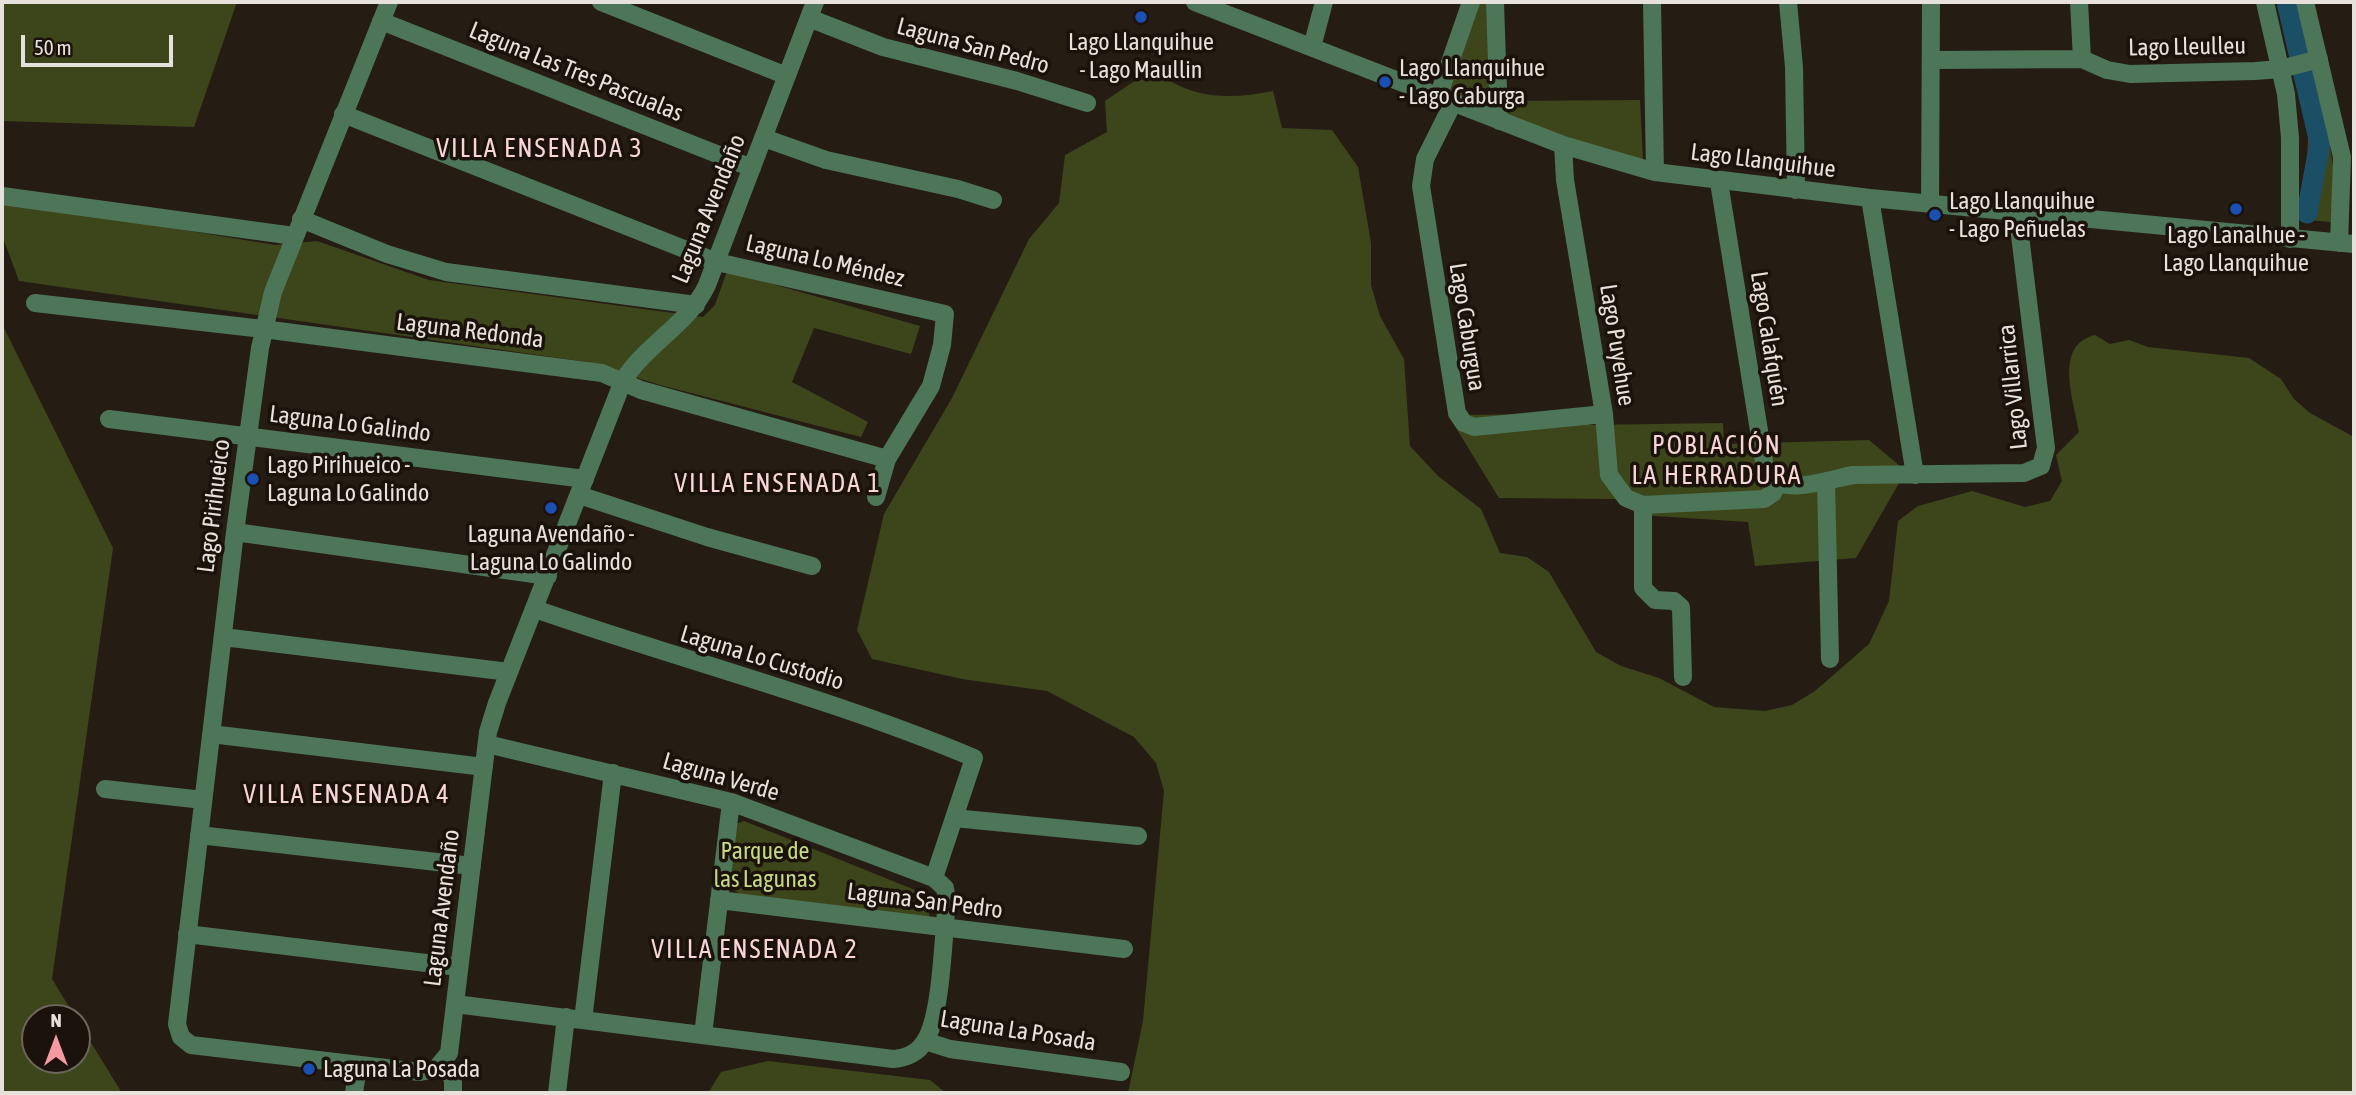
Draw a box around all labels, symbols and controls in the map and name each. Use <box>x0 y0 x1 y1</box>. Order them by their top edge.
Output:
marker: Lago Llanquihue - Lago Maullin <box>1133 9 1149 25</box>
street label: Laguna San Pedro <box>894 12 1052 80</box>
street label: Laguna Las Tres Pascualas <box>465 16 687 128</box>
scale bar <box>24 21 177 65</box>
place label: Lago Llanquihue - Lago Maullin <box>1068 28 1214 84</box>
street label: Lago Lleulleu <box>2128 32 2246 62</box>
text: 50 m <box>34 35 72 59</box>
place label: Lago Llanquihue - Lago Caburga <box>1399 54 1545 110</box>
marker: Lago Llanquihue - Lago Caburga <box>1377 74 1393 90</box>
street label: Laguna Avendaño <box>666 130 752 288</box>
district label: VILLA ENSENADA 3 <box>438 133 642 165</box>
street label: Lago Llanquihue <box>1689 138 1837 184</box>
place label: Lago Llanquihue - Lago Peñuelas <box>1949 187 2095 243</box>
marker: Lago Lanalhue - Lago Llanquihue <box>2228 201 2244 217</box>
marker: Lago Llanquihue - Lago Peñuelas <box>1927 207 1943 223</box>
place label: Lago Lanalhue - Lago Llanquihue <box>2163 221 2309 277</box>
street label: Laguna Lo Méndez <box>743 229 907 293</box>
street label: Lago Caburgua <box>1443 261 1491 393</box>
street label: Lago Calafquén <box>1744 269 1794 409</box>
street label: Lago Puyehue <box>1593 282 1641 408</box>
street label: Laguna Redonda <box>395 308 545 354</box>
street label: Lago Villarrica <box>1992 323 2034 451</box>
street label: Laguna Lo Galindo <box>268 400 432 448</box>
district label: POBLACIÓN LA HERRADURA <box>1633 430 1801 492</box>
street label: Lago Pirihueico <box>192 438 236 574</box>
place label: Lago Pirihueico - Laguna Lo Galindo <box>267 451 429 507</box>
district label: VILLA ENSENADA 1 <box>676 468 880 500</box>
marker: Lago Pirihueico - Laguna Lo Galindo <box>245 471 261 487</box>
marker: Laguna Avendaño - Laguna Lo Galindo <box>543 500 559 516</box>
place label: Laguna Avendaño - Laguna Lo Galindo <box>467 520 635 576</box>
street label: Laguna Lo Custodio <box>677 619 847 697</box>
street label: Laguna Verde <box>659 747 783 807</box>
district label: VILLA ENSENADA 4 <box>245 779 449 811</box>
street label: Laguna Avendaño <box>418 828 466 988</box>
park label: Parque de las Lagunas <box>714 837 816 893</box>
street label: Laguna San Pedro <box>846 877 1004 925</box>
district label: VILLA ENSENADA 2 <box>653 934 857 966</box>
north arrow <box>21 1004 91 1074</box>
street label: Laguna La Posada <box>938 1004 1098 1058</box>
text: N <box>50 1009 62 1031</box>
place label: Laguna La Posada <box>323 1055 480 1083</box>
marker: Laguna La Posada <box>301 1061 317 1077</box>

